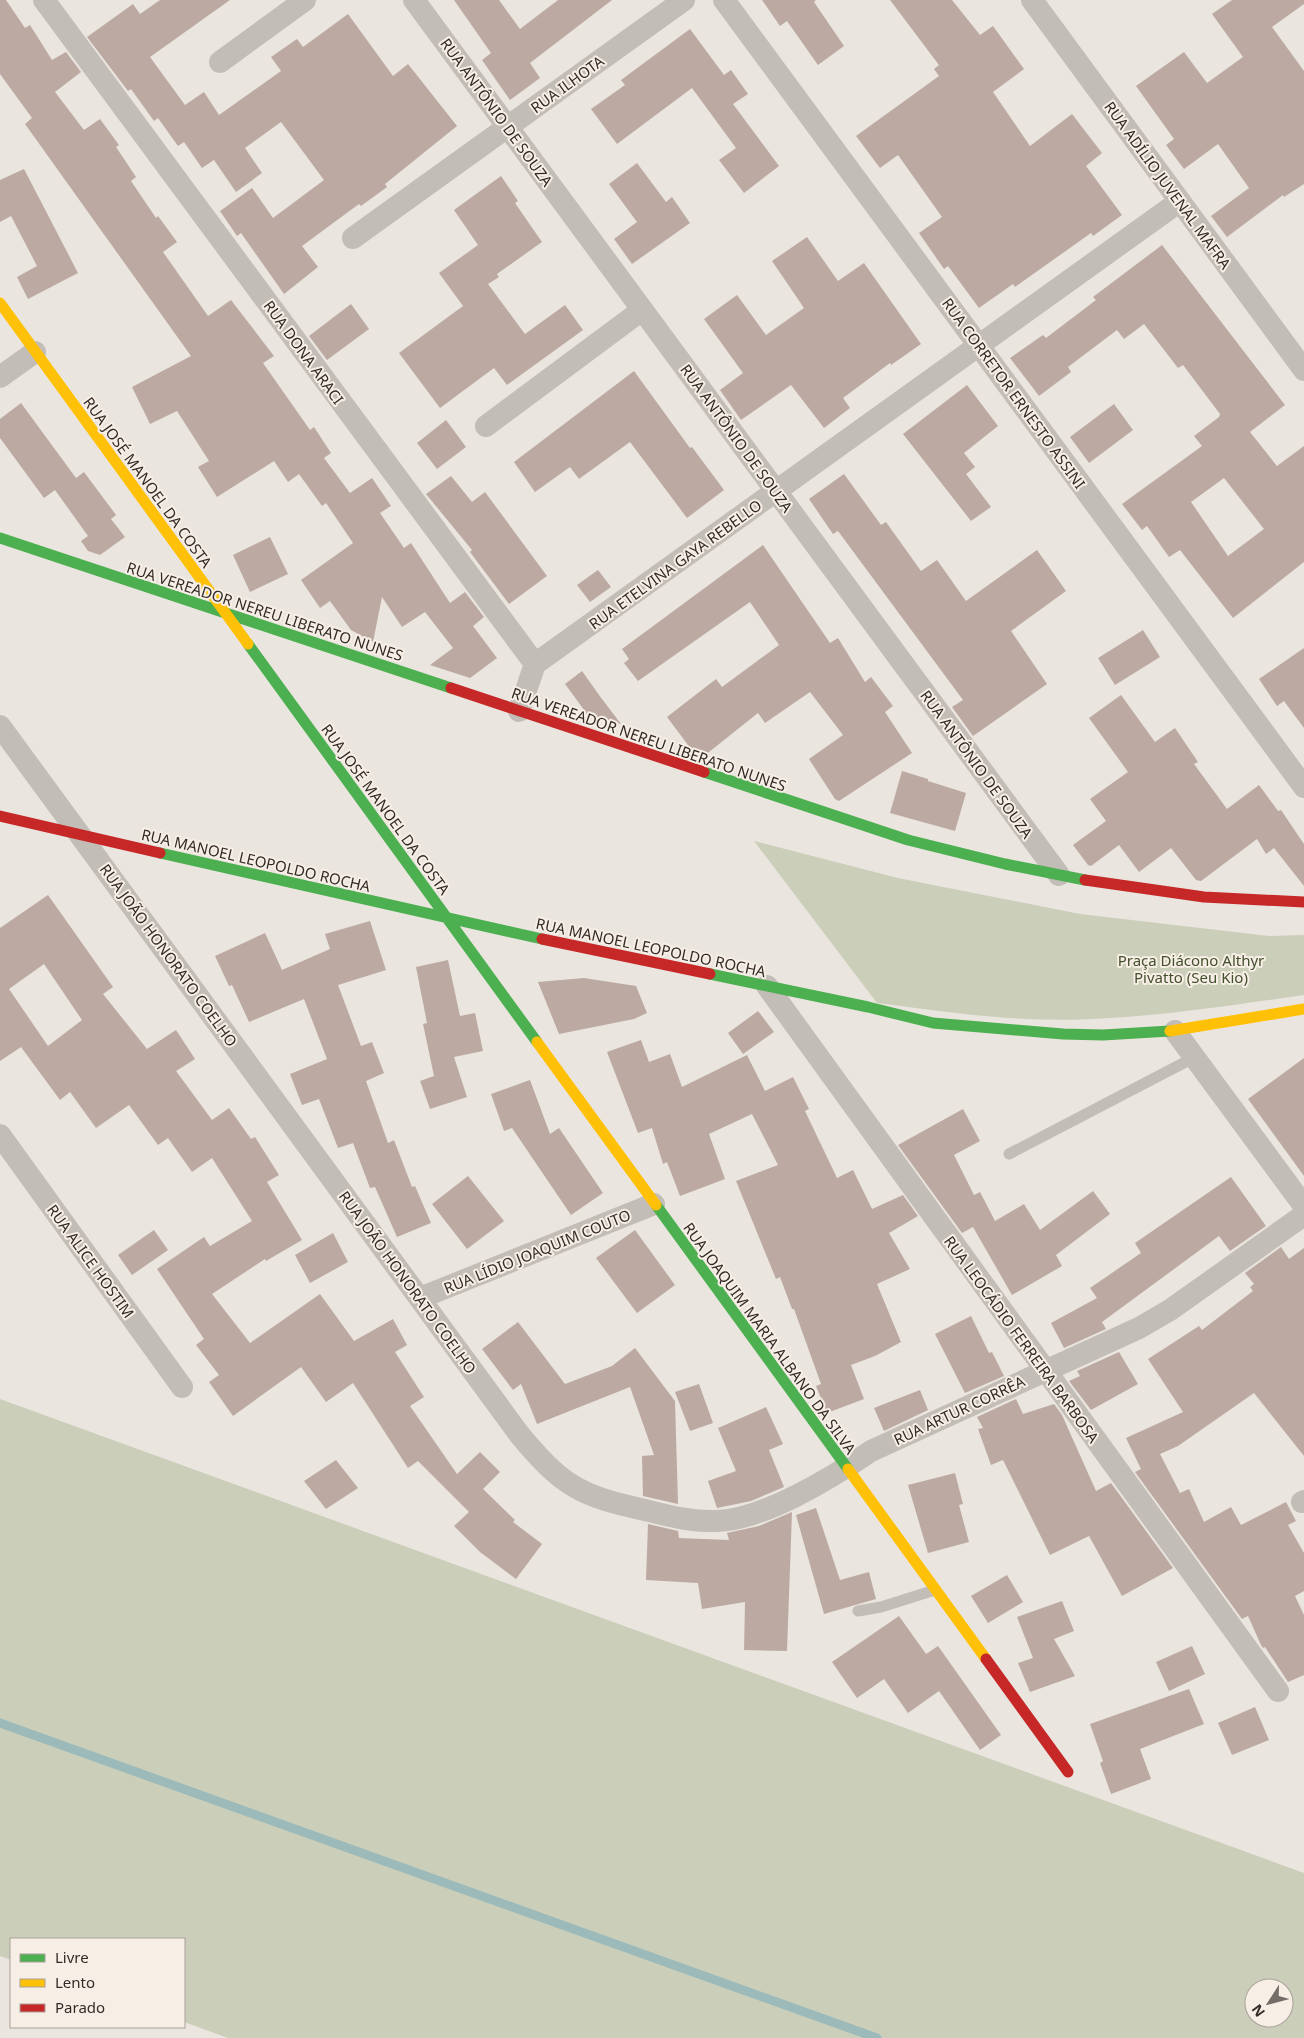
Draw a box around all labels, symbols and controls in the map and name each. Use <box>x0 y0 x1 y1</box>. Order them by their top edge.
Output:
street label: RUA ANTÔNIO DE SOUZA <box>436 34 558 191</box>
street label: RUA ILHOTA <box>526 50 608 117</box>
street label: RUA ADÍLIO JUVENAL MAFRA <box>1100 97 1236 273</box>
street label: RUA CORRETOR ERNESTO ASSINI <box>938 294 1090 492</box>
street label: RUA DONA ARACI <box>259 296 349 408</box>
street label: RUA ANTÔNIO DE SOUZA <box>676 360 798 517</box>
street label: RUA JOSÉ MANOEL DA COSTA <box>79 393 217 572</box>
street label: RUA ETELVINA GAYA REBELLO <box>585 495 765 633</box>
street label: RUA VEREADOR NEREU LIBERATO NUNES <box>124 557 406 665</box>
street label: RUA VEREADOR NEREU LIBERATO NUNES <box>509 682 789 796</box>
street label: RUA ANTÔNIO DE SOUZA <box>916 686 1038 843</box>
street label: RUA JOSÉ MANOEL DA COSTA <box>317 720 455 899</box>
street label: RUA MANOEL LEOPOLDO ROCHA <box>140 824 373 896</box>
street label: RUA JOÃO HONORATO COELHO <box>96 860 242 1050</box>
street label: RUA MANOEL LEOPOLDO ROCHA <box>534 913 768 981</box>
park label: Praça Diácono Althyr Pivatto (Seu Kio) <box>1118 950 1264 987</box>
street label: RUA JOÃO HONORATO COELHO <box>335 1187 481 1377</box>
street label: RUA ALICE HOSTIM <box>43 1200 139 1322</box>
street label: RUA LÍDIO JOAQUIM COUTO <box>441 1204 633 1298</box>
street label: RUA JOAQUIM MARIA ALBANO DA SILVA <box>679 1218 861 1458</box>
street label: RUA LEOCÁDIO FERREIRA BARBOSA <box>940 1231 1104 1447</box>
street label: RUA ARTUR CORRÊA <box>890 1371 1028 1449</box>
legend <box>10 1938 185 2028</box>
text: Livre <box>55 1947 89 1967</box>
text: Lento <box>55 1972 95 1992</box>
north arrow <box>1244 1978 1294 2028</box>
text: Parado <box>55 1997 105 2017</box>
text: N <box>1247 2001 1269 2021</box>

